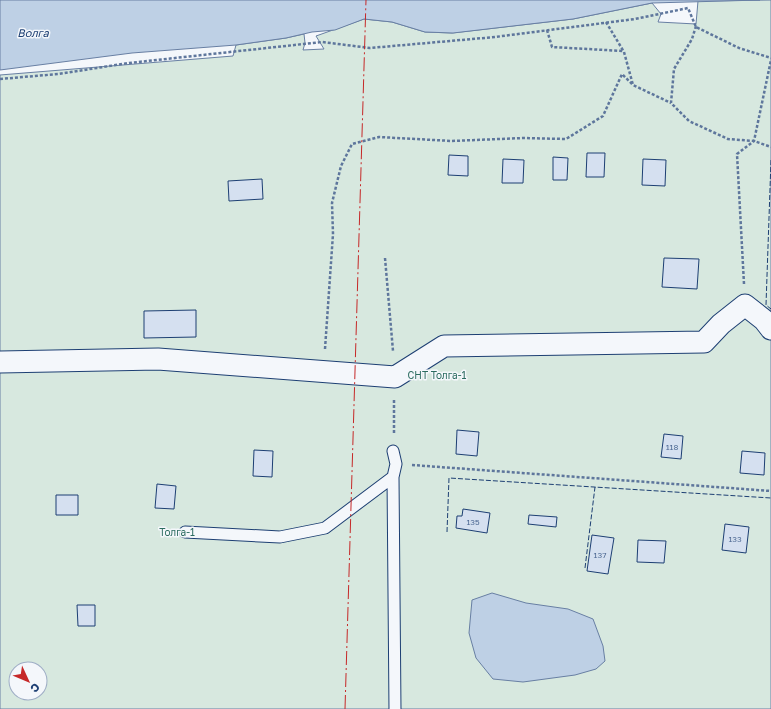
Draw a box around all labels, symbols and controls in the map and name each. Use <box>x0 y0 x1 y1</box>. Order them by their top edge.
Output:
water label: Волга <box>17 26 49 39</box>
park label: СНТ Толга-1 <box>408 369 467 381</box>
house number: 118 <box>666 442 678 452</box>
house number: 135 <box>466 517 480 527</box>
park label: Толга-1 <box>159 526 195 538</box>
house number: 133 <box>728 534 742 544</box>
house number: 137 <box>594 550 606 560</box>
north arrow <box>8 661 48 701</box>
text: С <box>28 681 43 696</box>

